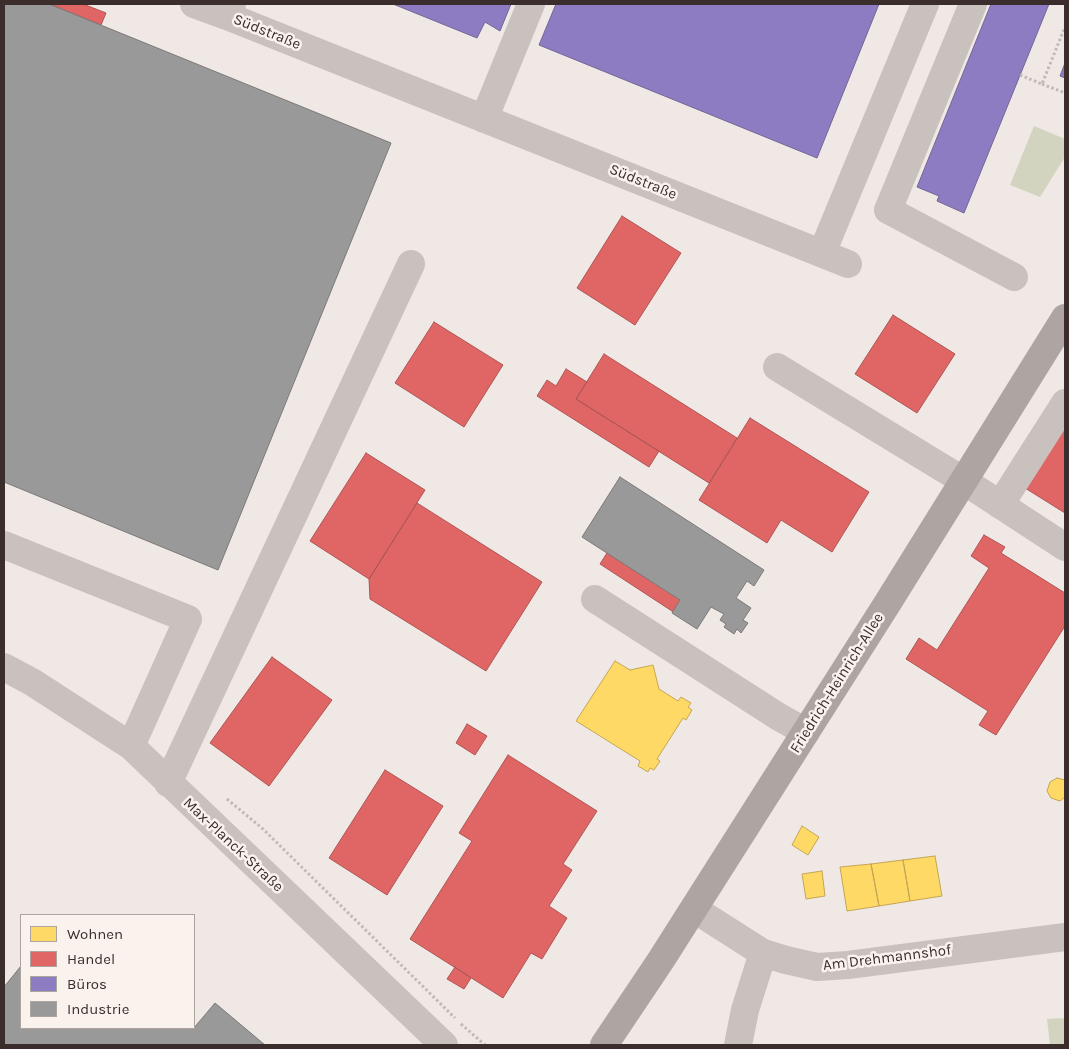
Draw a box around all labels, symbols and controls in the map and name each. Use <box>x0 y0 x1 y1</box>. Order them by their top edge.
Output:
street label: Südstraße <box>231 10 303 54</box>
street label: Südstraße <box>607 160 679 204</box>
street label: Friedrich-Heinrich-Allee <box>786 610 888 756</box>
street label: Max-Planck-Straße <box>179 794 287 896</box>
legend <box>20 914 195 1029</box>
text: Wohnen <box>67 925 123 943</box>
street label: Am Drehmannshof <box>822 941 952 975</box>
text: Handel <box>67 950 115 968</box>
text: Büros <box>67 975 107 993</box>
text: Industrie <box>67 1000 129 1018</box>

